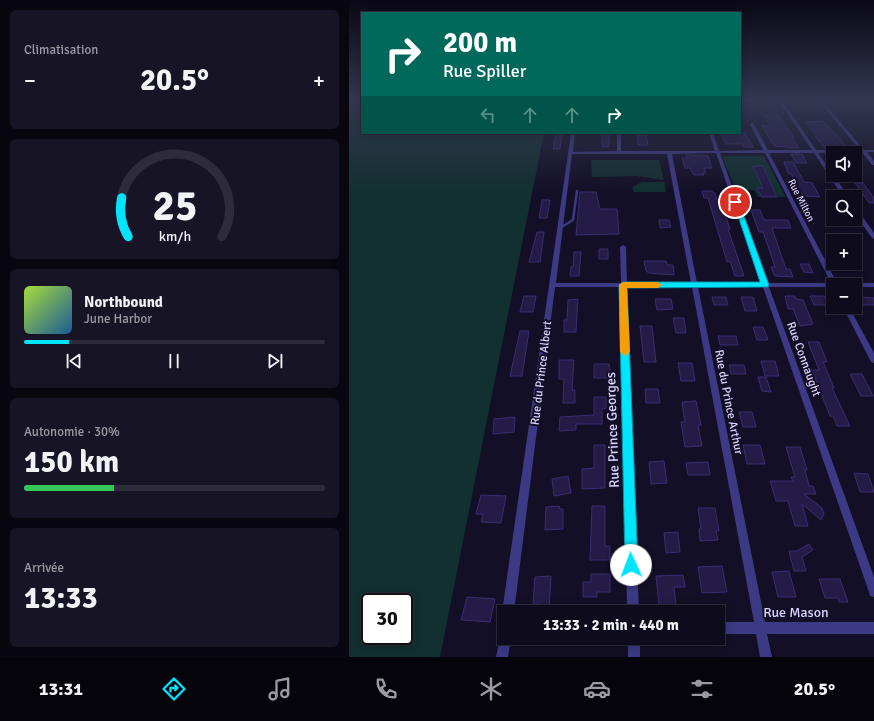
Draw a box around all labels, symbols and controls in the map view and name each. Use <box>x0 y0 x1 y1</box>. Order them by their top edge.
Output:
text: 200 m <box>443 26 517 60</box>
icon: right <box>377 28 429 80</box>
text: Climatisation <box>24 42 98 58</box>
text: Rue Spiller <box>443 60 526 82</box>
text: 20.5° <box>140 62 209 99</box>
text: − <box>24 67 36 94</box>
text: + <box>313 67 325 94</box>
icon: left <box>477 104 499 126</box>
icon: ahead <box>519 104 541 126</box>
icon: ahead <box>561 104 583 126</box>
icon: right <box>603 104 625 126</box>
map controls <box>826 146 862 314</box>
button: sound <box>826 146 862 182</box>
street label: Rue Milton <box>785 177 817 224</box>
text: 25 <box>152 181 197 232</box>
pin <box>718 185 752 219</box>
button: search <box>826 190 862 226</box>
icon: arrive <box>724 191 746 213</box>
text: km/h <box>158 228 191 245</box>
button: + <box>826 234 862 270</box>
button: − <box>826 278 862 314</box>
text: Northbound <box>84 293 163 311</box>
text: June Harbor <box>84 311 152 327</box>
street label: Rue du Prince Albert <box>528 320 555 426</box>
street label: Rue Connaught <box>783 320 824 399</box>
street label: Rue du Prince Arthur <box>711 348 746 456</box>
icon: previous <box>63 350 85 372</box>
icon: pause <box>163 350 185 372</box>
icon: next <box>264 350 286 372</box>
street label: Rue Prince Georges <box>602 372 623 488</box>
text: Autonomie · 30% <box>24 424 120 440</box>
text: 150 km <box>24 444 119 481</box>
position arrow <box>610 544 652 586</box>
text: Arrivée <box>24 560 64 576</box>
text: 13:33 <box>24 580 98 617</box>
speed limit sign: 30 <box>361 593 413 645</box>
street label: Rue Mason <box>763 604 829 621</box>
text: 13:33 · 2 min · 440 m <box>543 616 679 634</box>
icon: directions <box>160 675 188 703</box>
icon: music <box>266 675 294 703</box>
icon: phone <box>372 675 400 703</box>
icon: climate <box>477 675 505 703</box>
icon: car <box>583 675 611 703</box>
icon: filters <box>688 675 716 703</box>
text: 13:31 <box>39 678 83 700</box>
text: 20.5° <box>794 678 835 700</box>

